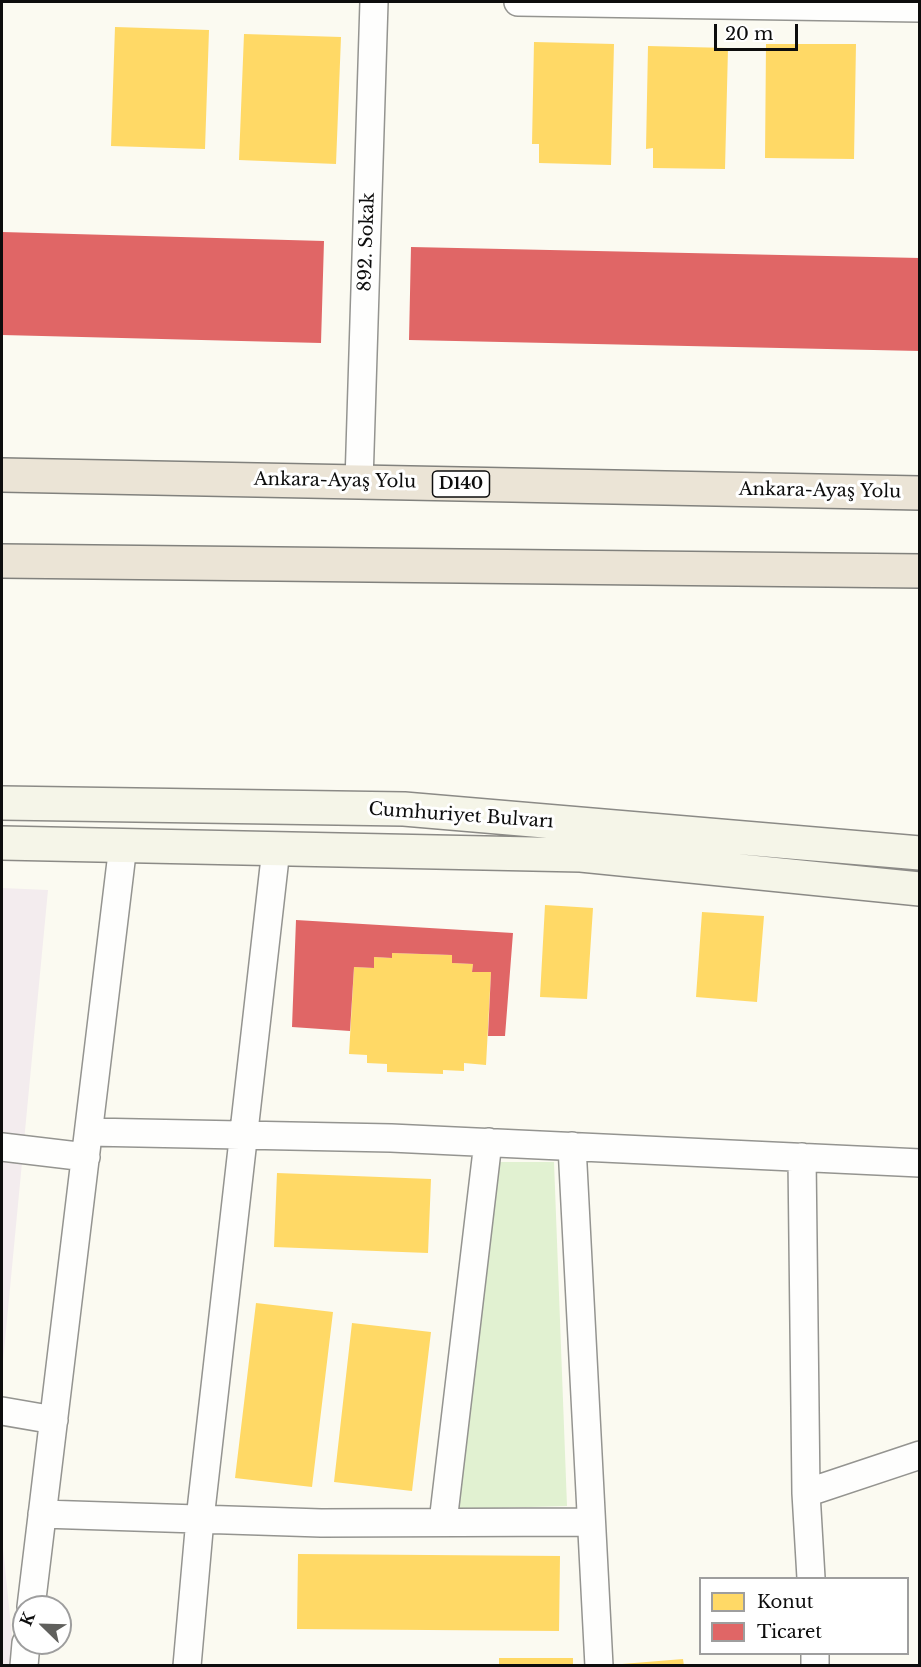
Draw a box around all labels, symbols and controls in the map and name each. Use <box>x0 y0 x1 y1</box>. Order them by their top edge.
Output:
scale bar <box>717 12 801 50</box>
text: 20 m <box>725 23 773 45</box>
street label: 892. Sokak <box>354 192 380 292</box>
street label: Ankara-Ayaş Yolu <box>254 469 416 493</box>
road number: D140 <box>432 471 490 497</box>
street label: Ankara-Ayaş Yolu <box>739 479 901 503</box>
street label: Cumhuriyet Bulvarı <box>368 799 554 833</box>
legend <box>699 1577 909 1655</box>
text: Konut <box>757 1591 814 1613</box>
north arrow <box>12 1595 72 1655</box>
text: K <box>15 1609 39 1629</box>
text: Ticaret <box>757 1621 822 1643</box>

